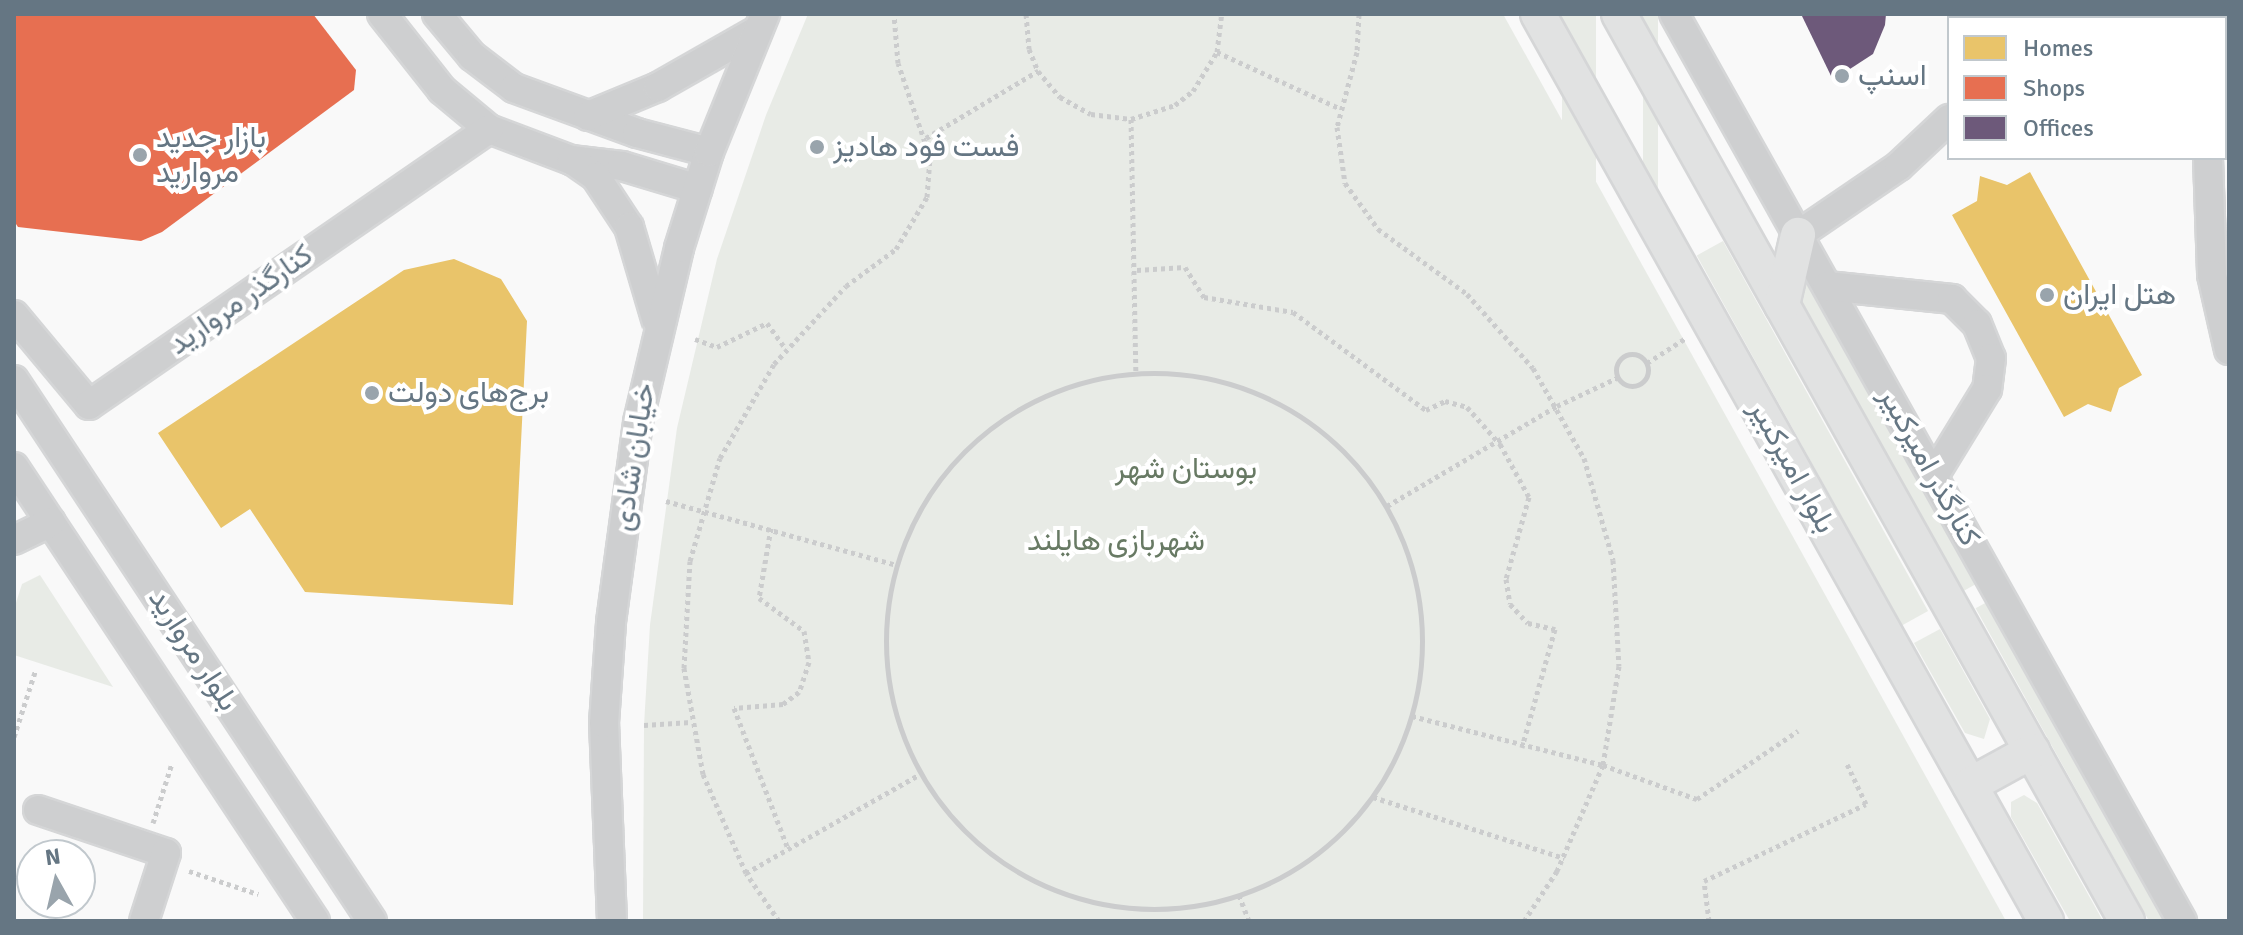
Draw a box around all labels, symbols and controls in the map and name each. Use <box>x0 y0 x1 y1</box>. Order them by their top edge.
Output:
legend <box>1947 16 2227 160</box>
text: Homes <box>2023 33 2093 63</box>
place label: اسنپ <box>1858 58 1927 94</box>
marker: اسنپ <box>1833 67 1851 85</box>
text: Shops <box>2023 73 2085 103</box>
text: Offices <box>2023 113 2094 143</box>
place label: بازار جدید مروارید <box>156 120 266 190</box>
place label: فست فود هادیز <box>833 129 1020 165</box>
marker: فست فود هادیز <box>808 138 826 156</box>
marker: بازار جدید مروارید <box>131 146 149 164</box>
street label: کنارگذر مروارید <box>162 237 320 363</box>
place label: هتل ایران <box>2063 277 2176 313</box>
marker: هتل ایران <box>2038 286 2056 304</box>
place label: برج‌های دولت <box>388 375 549 411</box>
street label: خیابان شادی <box>605 380 663 534</box>
street label: کنارگذر امیرکبیر <box>1871 381 1987 553</box>
marker: برج‌های دولت <box>363 384 381 402</box>
street label: بلوار امیرکبیر <box>1741 394 1843 540</box>
park label: بوستان شهر <box>1115 451 1257 487</box>
park label: شهربازی هایلند <box>1027 523 1205 559</box>
street label: بلوار مروارید <box>140 582 246 718</box>
north arrow <box>16 839 96 919</box>
text: N <box>43 842 62 871</box>

